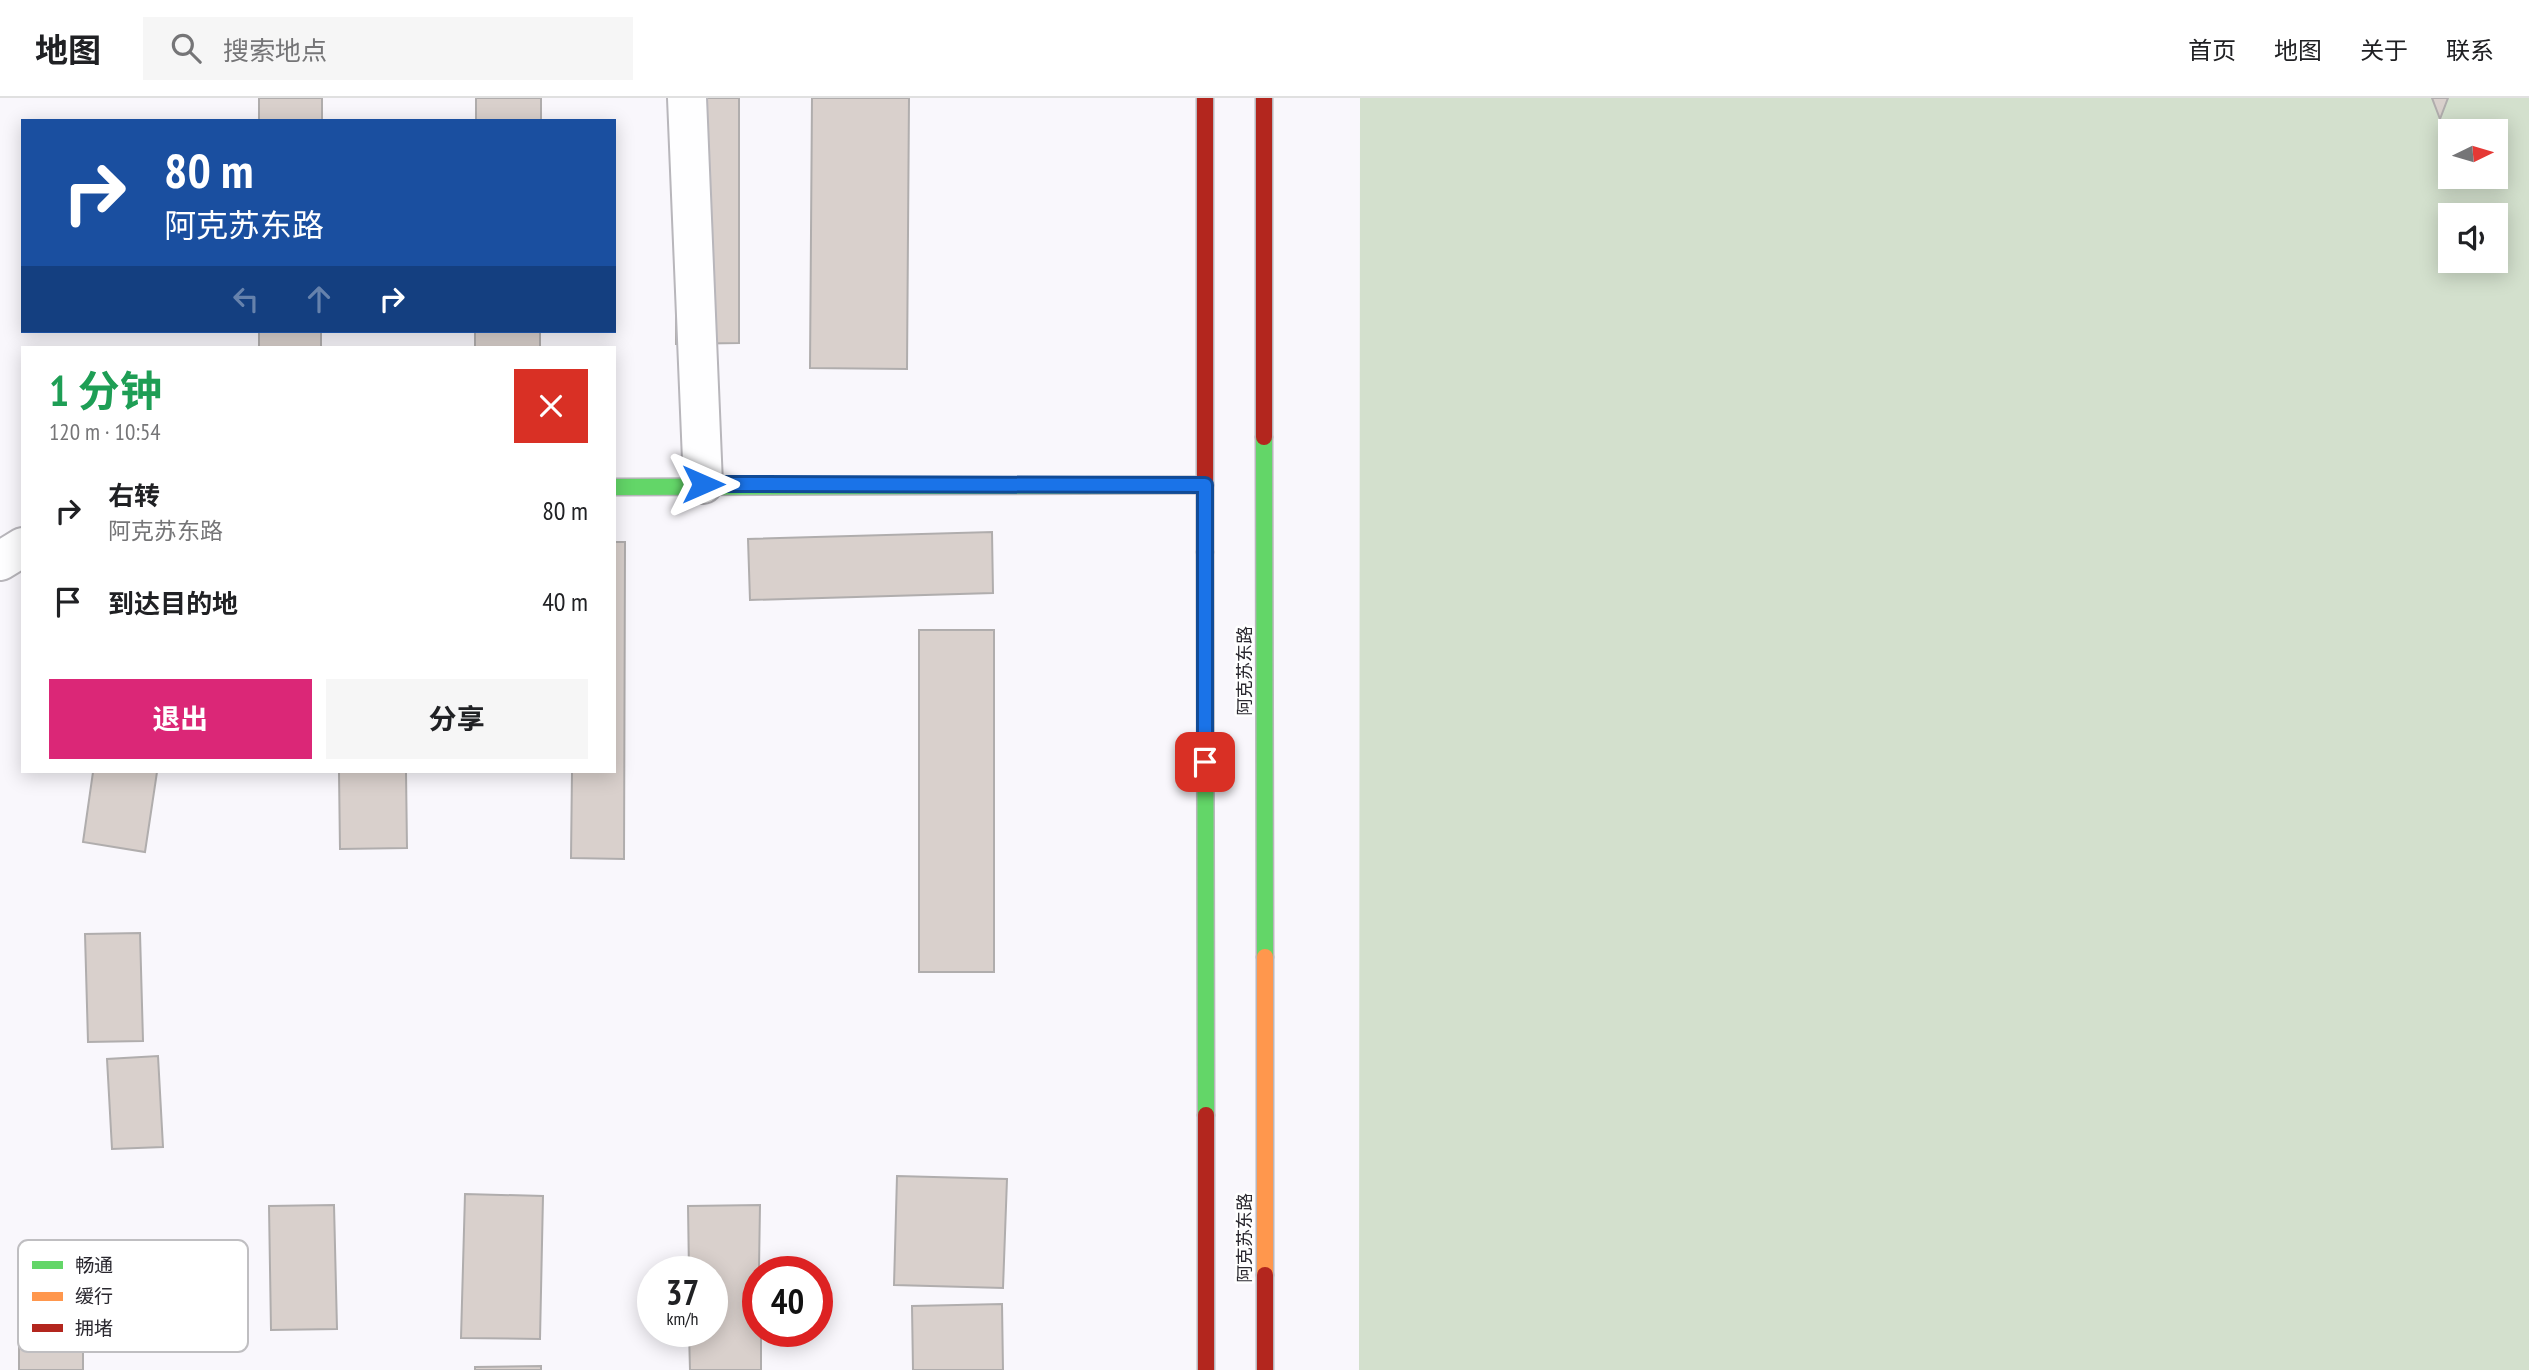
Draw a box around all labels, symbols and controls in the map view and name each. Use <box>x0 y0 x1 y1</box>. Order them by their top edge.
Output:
search box <box>143 17 633 80</box>
text: 地图 <box>35 28 101 71</box>
icon: search <box>167 29 205 67</box>
text: 搜索地点 <box>223 34 327 67</box>
text: 首页 <box>2188 35 2236 66</box>
text: 地图 <box>2274 35 2322 66</box>
text: 关于 <box>2360 35 2408 66</box>
text: 联系 <box>2446 35 2494 66</box>
north arrow <box>2438 119 2508 189</box>
map controls <box>2438 119 2508 273</box>
text: 80 m <box>164 138 253 202</box>
icon: right <box>49 147 140 238</box>
button: sound <box>2438 203 2508 273</box>
text: 阿克苏东路 <box>164 204 324 246</box>
icon: left <box>227 280 265 318</box>
icon: ahead <box>300 280 338 318</box>
icon: right <box>373 280 411 318</box>
text: 1 分钟 <box>49 363 162 418</box>
button: close <box>514 369 588 443</box>
text: 120 m · 10:54 <box>49 417 161 446</box>
position arrow <box>666 447 740 521</box>
text: 右转 <box>108 479 160 512</box>
icon: right <box>49 492 87 530</box>
text: 80 m <box>542 494 588 527</box>
text: 阿克苏东路 <box>108 516 223 545</box>
icon: arrive <box>49 583 87 621</box>
text: 40 m <box>542 585 588 618</box>
text: 到达目的地 <box>108 587 238 620</box>
street label: 阿克苏东路 <box>1233 626 1256 716</box>
button: 退出 <box>49 679 312 759</box>
button: 分享 <box>326 679 588 759</box>
pin <box>1175 732 1235 792</box>
icon: arrive <box>1186 743 1224 781</box>
street label: 阿克苏东路 <box>1233 1193 1256 1283</box>
legend <box>18 1240 248 1352</box>
text: 畅通 <box>75 1253 113 1277</box>
speed limit sign: 40 <box>742 1256 833 1347</box>
text: 37 <box>666 1269 699 1315</box>
text: 缓行 <box>75 1284 113 1308</box>
text: km/h <box>667 1307 698 1330</box>
text: 拥堵 <box>75 1316 113 1340</box>

